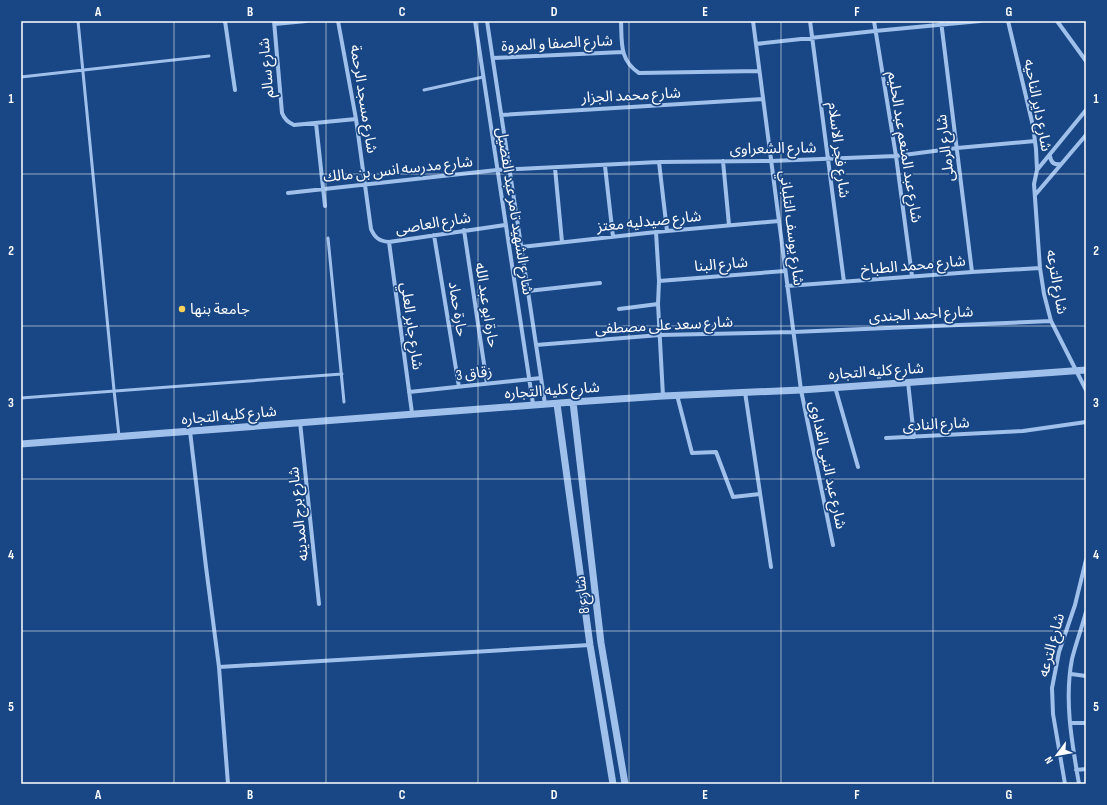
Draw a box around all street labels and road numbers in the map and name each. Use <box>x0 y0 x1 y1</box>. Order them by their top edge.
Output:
street label: شارع الصفا و المروة <box>501 31 614 58</box>
street label: شارع سالم <box>254 37 281 99</box>
street label: شارع مسجد الرحمة <box>344 43 382 155</box>
street label: شارع داير الناحيه <box>1017 57 1056 154</box>
street label: شارع عبد المنعم عبد الحليم <box>881 70 926 225</box>
street label: شارع محمد الجزار <box>580 83 682 110</box>
street label: شارع فجر الاسلام <box>821 101 854 200</box>
street label: شارع الرملى <box>932 113 961 183</box>
street label: شارع الشهيد تامر عبد الفضيل <box>490 126 537 297</box>
street label: شارع الشعراوى <box>729 138 817 161</box>
street label: شارع مدرسه انس بن مالك <box>322 152 474 189</box>
street label: شارع يوسف التلباني <box>773 169 808 287</box>
street label: شارع صيدليه معتز <box>595 207 703 239</box>
street label: شارع العاصى <box>394 208 473 241</box>
street label: شارع الترعه <box>1040 248 1072 316</box>
street label: شارع محمد الطباخ <box>860 251 967 282</box>
street label: شارع البنا <box>693 253 749 278</box>
street label: حارة ابو عبد الله <box>470 261 503 349</box>
street label: حارة حماد <box>444 280 471 338</box>
street label: شارع جابر العلي <box>394 281 427 371</box>
street label: شارع احمد الجندى <box>868 302 974 329</box>
street label: شارع سعد على مصطفى <box>594 312 734 341</box>
street label: شارع كليه التجاره <box>828 359 925 386</box>
street label: زقاق 3 <box>455 362 493 385</box>
street label: شارع كليه التجاره <box>504 378 601 405</box>
street label: شارع عبد النبى الفداوى <box>803 399 850 532</box>
street label: شارع كليه التجاره <box>181 402 278 431</box>
street label: شارع النادى <box>902 413 970 438</box>
street label: شارع برج المدينه <box>284 465 315 562</box>
street label: شارع 8 <box>571 574 596 615</box>
street label: شارع الترعه <box>1034 611 1071 680</box>

